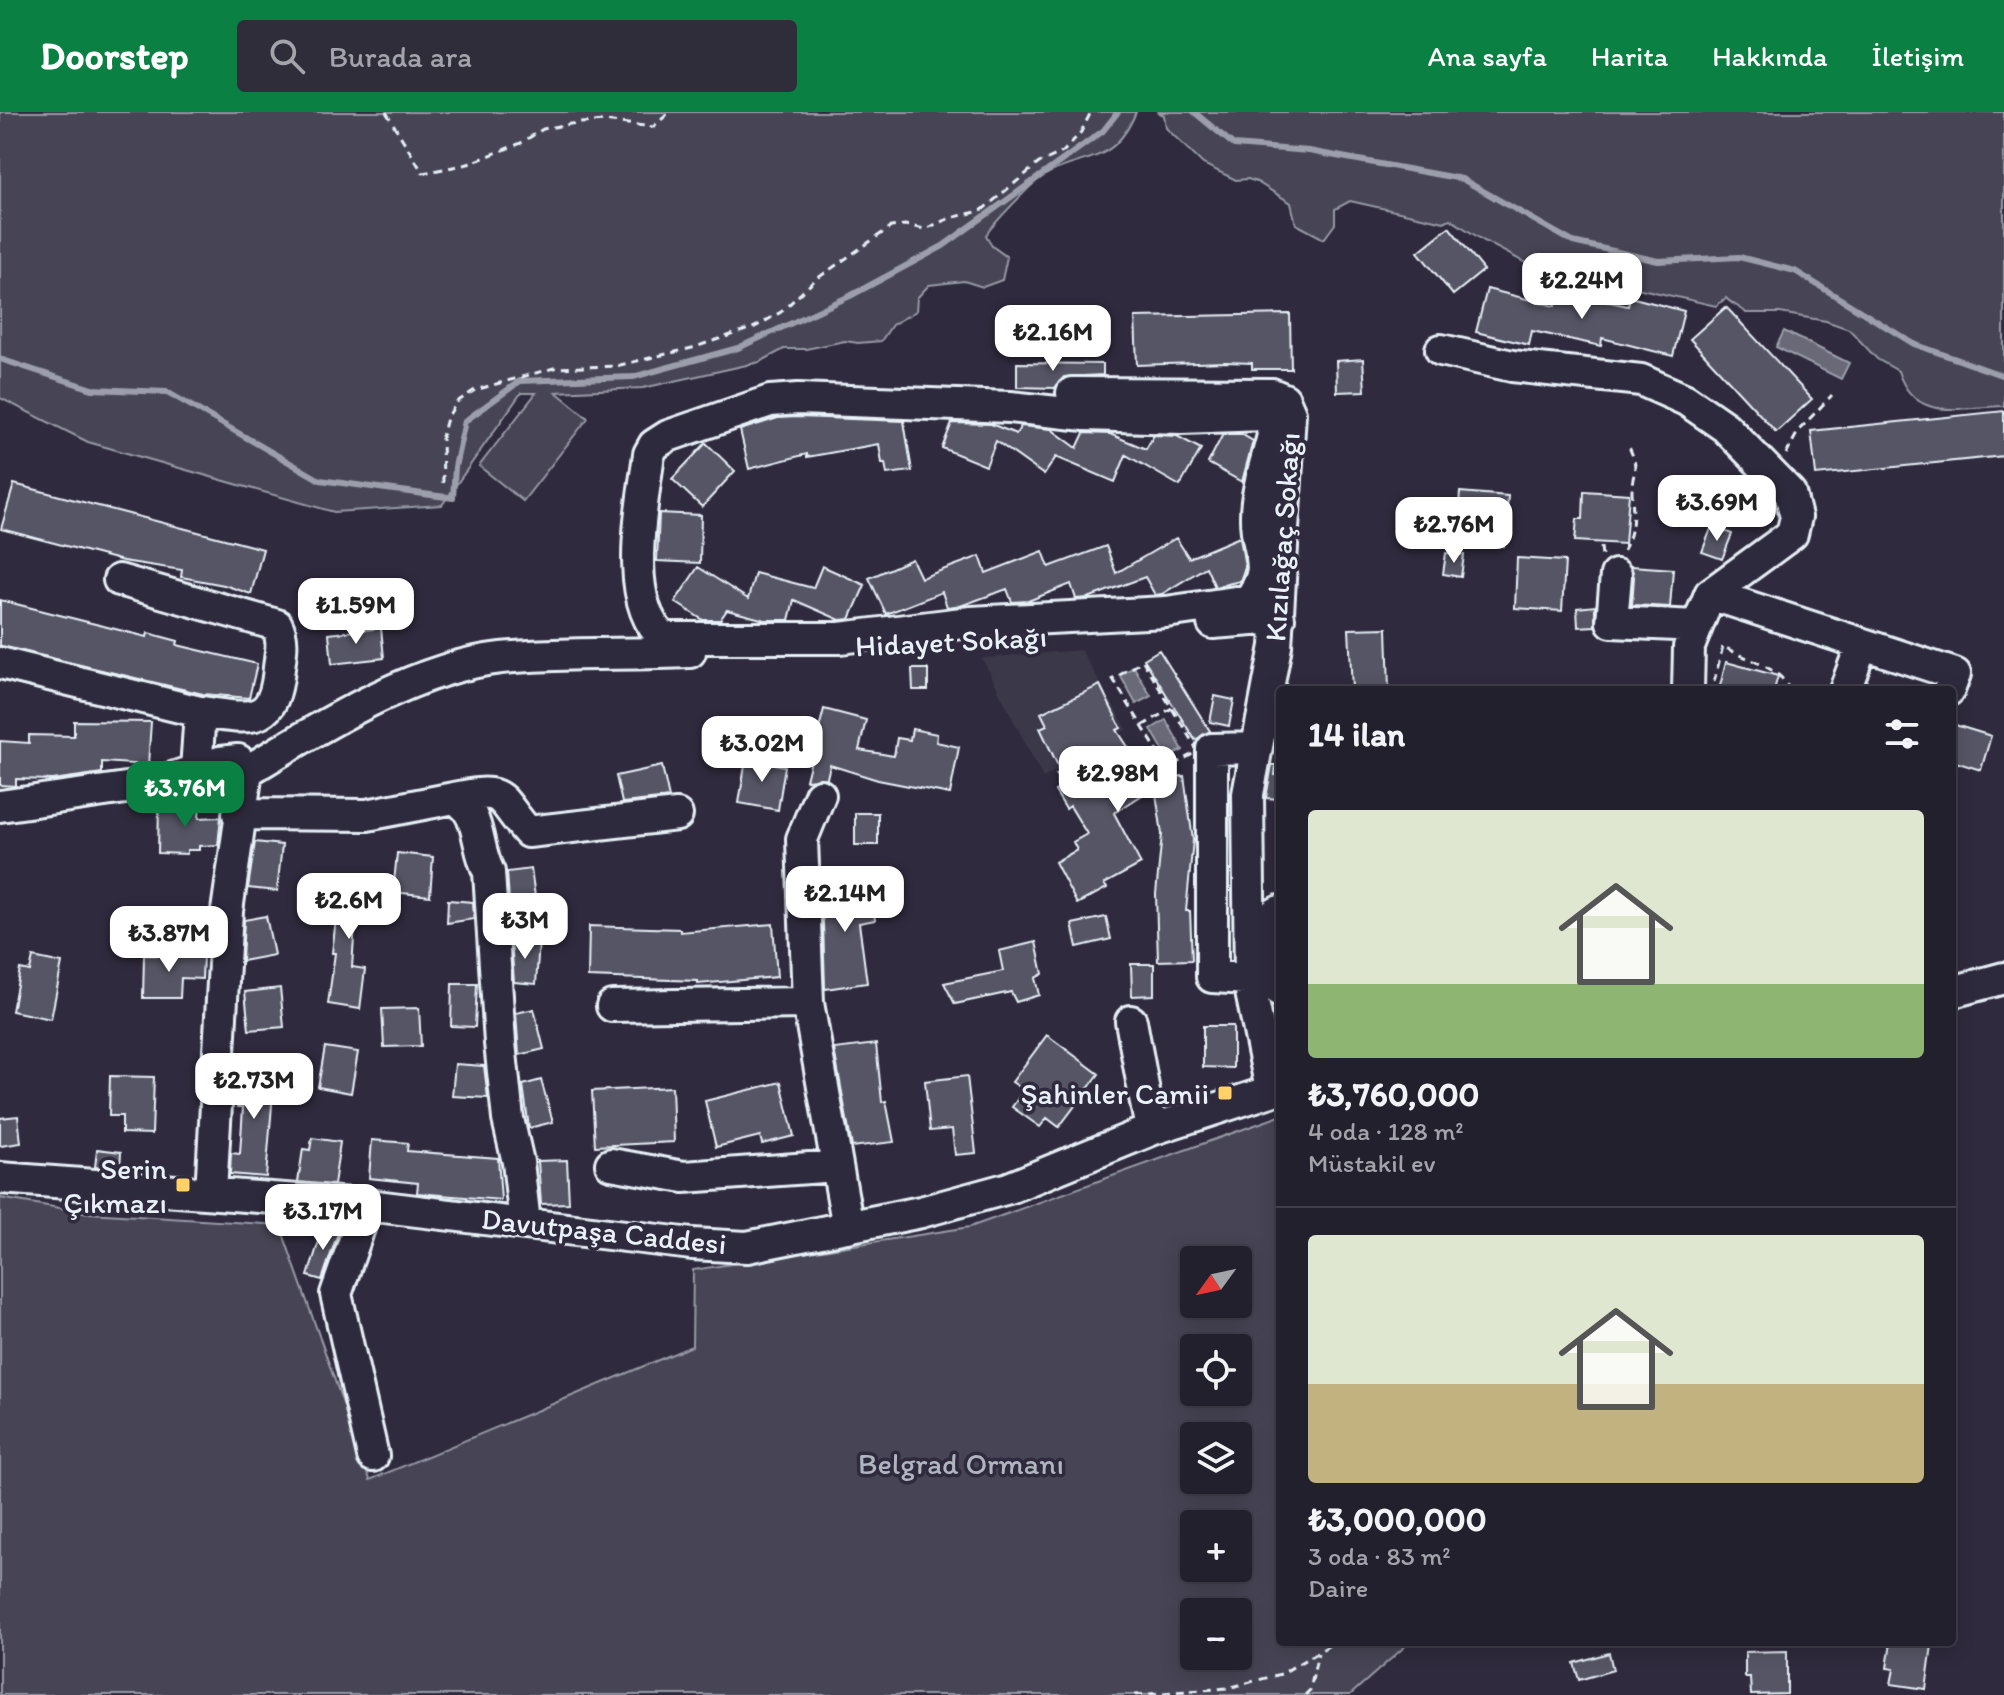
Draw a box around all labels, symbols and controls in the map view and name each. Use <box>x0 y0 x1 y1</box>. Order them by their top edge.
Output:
search box <box>237 20 797 92</box>
text: Doorstep <box>40 33 189 79</box>
icon: search <box>265 34 309 78</box>
text: Burada ara <box>329 38 472 75</box>
text: Ana sayfa <box>1428 39 1547 73</box>
text: Harita <box>1591 39 1668 73</box>
text: Hakkında <box>1712 39 1827 73</box>
text: İletişim <box>1871 39 1964 73</box>
pin: ₺2.24M <box>1517 253 1647 321</box>
text: ₺2.24M <box>1540 263 1624 295</box>
pin: ₺2.16M <box>988 305 1118 373</box>
text: ₺2.16M <box>1013 315 1093 347</box>
street label: Kızılağaç Sokağı <box>1256 431 1308 643</box>
pin: ₺3.69M <box>1652 475 1782 543</box>
text: ₺3.69M <box>1676 485 1758 517</box>
pin: ₺2.76M <box>1389 497 1519 565</box>
text: ₺2.76M <box>1413 507 1495 539</box>
pin: ₺1.59M <box>291 578 421 646</box>
text: ₺1.59M <box>316 588 396 620</box>
street label: Hidayet Sokağı <box>854 618 1048 664</box>
icon: filters <box>1880 712 1924 756</box>
text: 14 ilan <box>1308 714 1405 755</box>
pin: ₺3.02M <box>697 716 827 784</box>
text: ₺3.02M <box>720 726 804 758</box>
pin: ₺2.98M <box>1053 746 1183 814</box>
text: ₺2.98M <box>1077 756 1159 788</box>
pin: ₺3.76M <box>120 761 250 829</box>
text: ₺3.76M <box>144 771 226 803</box>
icon: home <box>1544 862 1688 1006</box>
pin: ₺2.14M <box>780 866 910 934</box>
pin: ₺2.6M <box>293 873 405 941</box>
text: ₺2.14M <box>804 876 886 908</box>
text: ₺2.6M <box>315 883 383 915</box>
pin: ₺3M <box>486 893 564 961</box>
text: ₺3M <box>501 903 549 935</box>
pin: ₺3.87M <box>104 906 234 974</box>
text: ₺3.87M <box>128 916 210 948</box>
pin: ₺2.73M <box>189 1053 319 1121</box>
text: ₺2.73M <box>213 1063 295 1095</box>
text: ₺3,760,000 <box>1308 1074 1480 1115</box>
place label: Şahinler Camii <box>1021 1075 1209 1112</box>
marker: Şahinler Camii <box>1216 1084 1234 1102</box>
text: 4 oda · 128 m² <box>1308 1115 1464 1147</box>
text: Müstakil ev <box>1308 1147 1436 1179</box>
place label: Serin Çıkmazı <box>63 1150 167 1221</box>
marker: Serin Çıkmazı <box>174 1176 192 1194</box>
pin: ₺3.17M <box>258 1184 388 1252</box>
text: ₺3.17M <box>283 1194 363 1226</box>
street label: Davutpaşa Caddesi <box>480 1200 728 1262</box>
north arrow <box>1180 1246 1252 1318</box>
map controls <box>1180 1246 1252 1670</box>
icon: home <box>1544 1287 1688 1431</box>
button: locate <box>1180 1334 1252 1406</box>
button: layers <box>1180 1422 1252 1494</box>
park label: Belgrad Ormanı <box>858 1445 1064 1482</box>
text: ₺3,000,000 <box>1308 1499 1487 1540</box>
button: + <box>1180 1510 1252 1582</box>
text: 3 oda · 83 m² <box>1308 1540 1451 1572</box>
text: Daire <box>1308 1572 1368 1604</box>
button: − <box>1180 1598 1252 1670</box>

